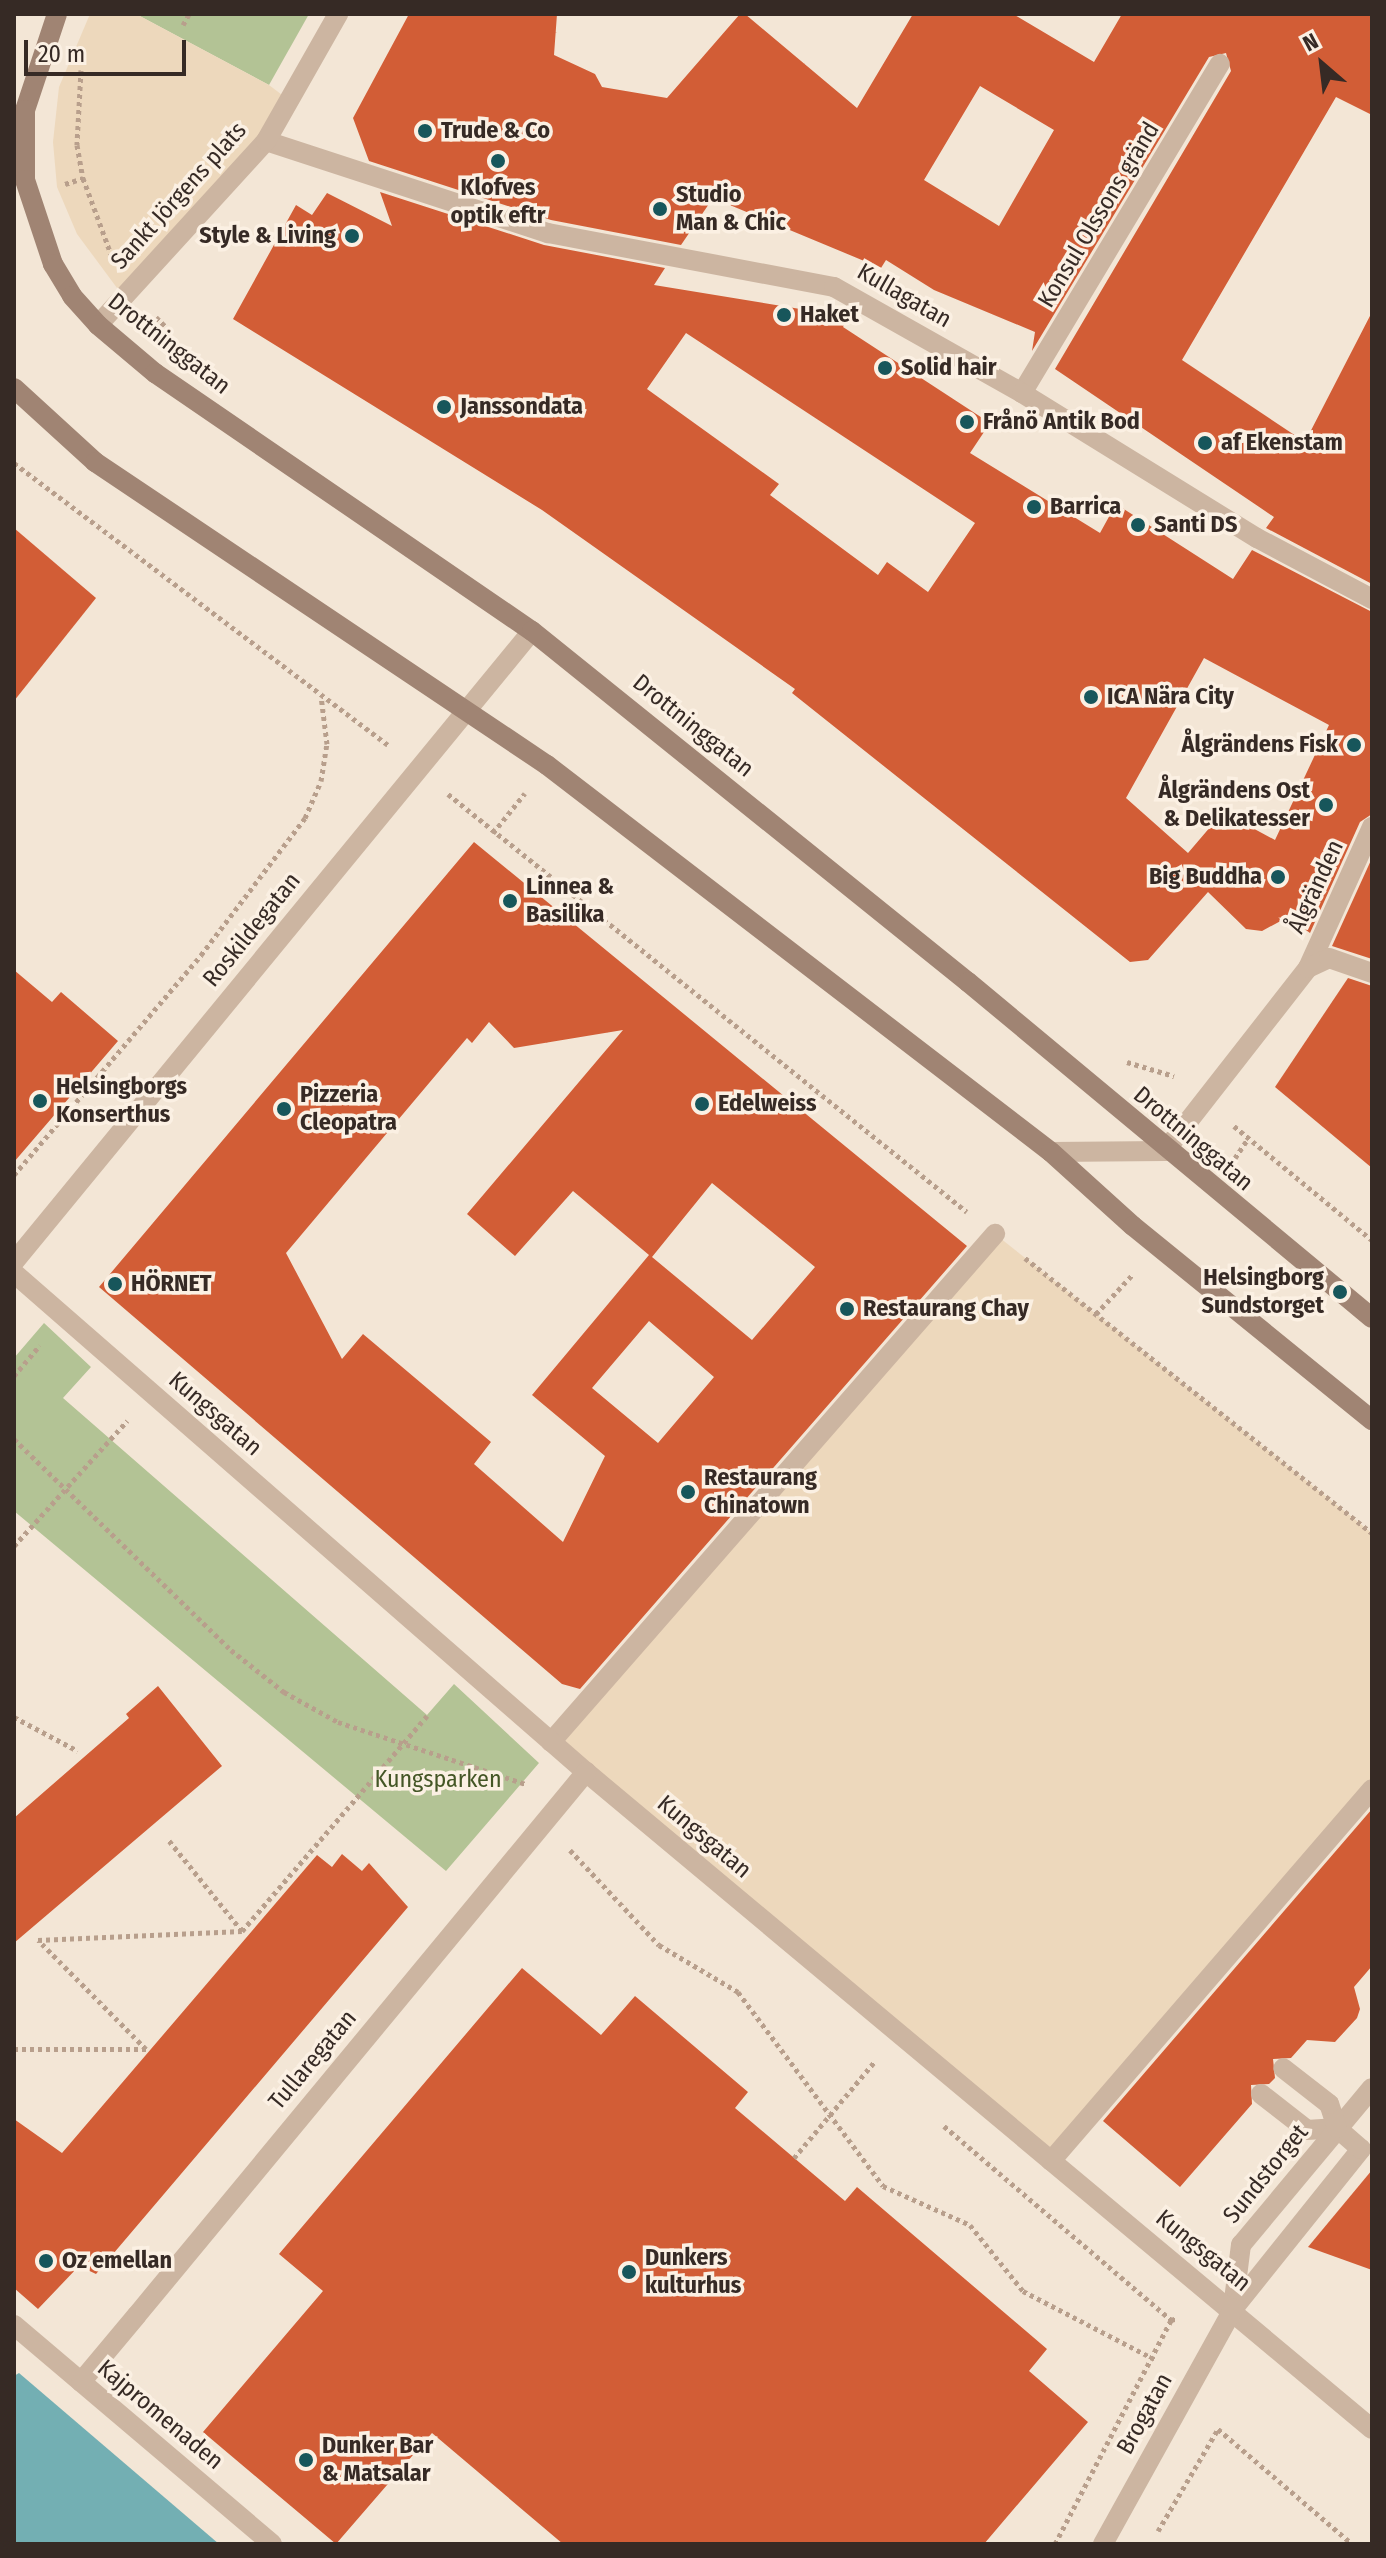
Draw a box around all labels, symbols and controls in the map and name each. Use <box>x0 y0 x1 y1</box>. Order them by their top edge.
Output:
scale bar <box>28 24 190 74</box>
north arrow <box>1282 24 1362 104</box>
text: N <box>1298 27 1323 57</box>
text: 20 m <box>38 40 85 68</box>
street label: Sankt Jörgens plats <box>105 116 253 276</box>
place label: Trude & Co <box>441 117 550 145</box>
street label: Konsul Olssons gränd <box>1032 117 1166 313</box>
marker: Trude & Co <box>416 122 434 140</box>
marker: Klofves optik eftr <box>489 152 507 170</box>
place label: Klofves optik eftr <box>450 174 546 230</box>
place label: Studio Man & Chic <box>676 181 786 237</box>
marker: Studio Man & Chic <box>651 200 669 218</box>
place label: Style & Living <box>199 222 336 250</box>
marker: Style & Living <box>343 227 361 245</box>
street label: Kullagatan <box>852 258 956 334</box>
street label: Drottninggatan <box>102 287 236 401</box>
place label: Haket <box>800 301 859 329</box>
marker: Haket <box>775 306 793 324</box>
place label: Solid hair <box>901 354 997 382</box>
marker: Solid hair <box>876 359 894 377</box>
place label: Janssondata <box>460 393 583 421</box>
marker: Janssondata <box>435 398 453 416</box>
place label: Frånö Antik Bod <box>983 408 1140 436</box>
marker: Frånö Antik Bod <box>958 413 976 431</box>
place label: af Ekenstam <box>1221 429 1343 457</box>
marker: af Ekenstam <box>1196 434 1214 452</box>
place label: Barrica <box>1050 493 1121 521</box>
marker: Barrica <box>1025 498 1043 516</box>
place label: Santi DS <box>1154 511 1237 539</box>
marker: Santi DS <box>1129 516 1147 534</box>
street label: Drottninggatan <box>627 668 759 784</box>
place label: ICA Nära City <box>1107 683 1234 711</box>
marker: ICA Nära City <box>1082 688 1100 706</box>
place label: Ålgrändens Fisk <box>1182 731 1338 759</box>
marker: Ålgrändens Fisk <box>1345 736 1363 754</box>
place label: Ålgrändens Ost & Delikatesser <box>1158 777 1310 833</box>
marker: Ålgrändens Ost & Delikatesser <box>1317 796 1335 814</box>
street label: Ålgränden <box>1282 836 1350 938</box>
place label: Big Buddha <box>1149 863 1262 891</box>
street label: Roskildegatan <box>197 867 307 993</box>
marker: Big Buddha <box>1269 868 1287 886</box>
place label: Linnea & Basilika <box>526 873 614 929</box>
marker: Linnea & Basilika <box>501 892 519 910</box>
place label: Helsingborgs Konserthus <box>56 1073 187 1129</box>
place label: Pizzeria Cleopatra <box>300 1081 397 1137</box>
street label: Drottninggatan <box>1127 1081 1259 1197</box>
place label: Edelweiss <box>718 1090 816 1118</box>
marker: Helsingborgs Konserthus <box>31 1092 49 1110</box>
marker: Edelweiss <box>693 1095 711 1113</box>
marker: Pizzeria Cleopatra <box>275 1100 293 1118</box>
place label: Helsingborg Sundstorget <box>1202 1264 1324 1320</box>
place label: HÖRNET <box>131 1270 212 1298</box>
marker: HÖRNET <box>106 1275 124 1293</box>
marker: Helsingborg Sundstorget <box>1331 1283 1349 1301</box>
place label: Restaurang Chay <box>863 1295 1029 1323</box>
marker: Restaurang Chay <box>838 1300 856 1318</box>
street label: Kungsgatan <box>163 1366 267 1462</box>
place label: Restaurang Chinatown <box>704 1464 817 1520</box>
marker: Restaurang Chinatown <box>679 1483 697 1501</box>
park label: Kungsparken <box>374 1766 502 1794</box>
street label: Kungsgatan <box>651 1789 757 1885</box>
street label: Tullaregatan <box>263 2004 363 2116</box>
street label: Sundstorget <box>1217 2119 1315 2229</box>
street label: Kungsgatan <box>1150 2204 1256 2298</box>
place label: Dunkers kulturhus <box>645 2244 741 2300</box>
place label: Oz emellan <box>62 2247 172 2275</box>
marker: Oz emellan <box>37 2252 55 2270</box>
marker: Dunkers kulturhus <box>620 2263 638 2281</box>
street label: Kajpromenaden <box>91 2354 229 2476</box>
street label: Brogatan <box>1111 2368 1179 2460</box>
place label: Dunker Bar & Matsalar <box>322 2432 433 2488</box>
marker: Dunker Bar & Matsalar <box>297 2451 315 2469</box>

